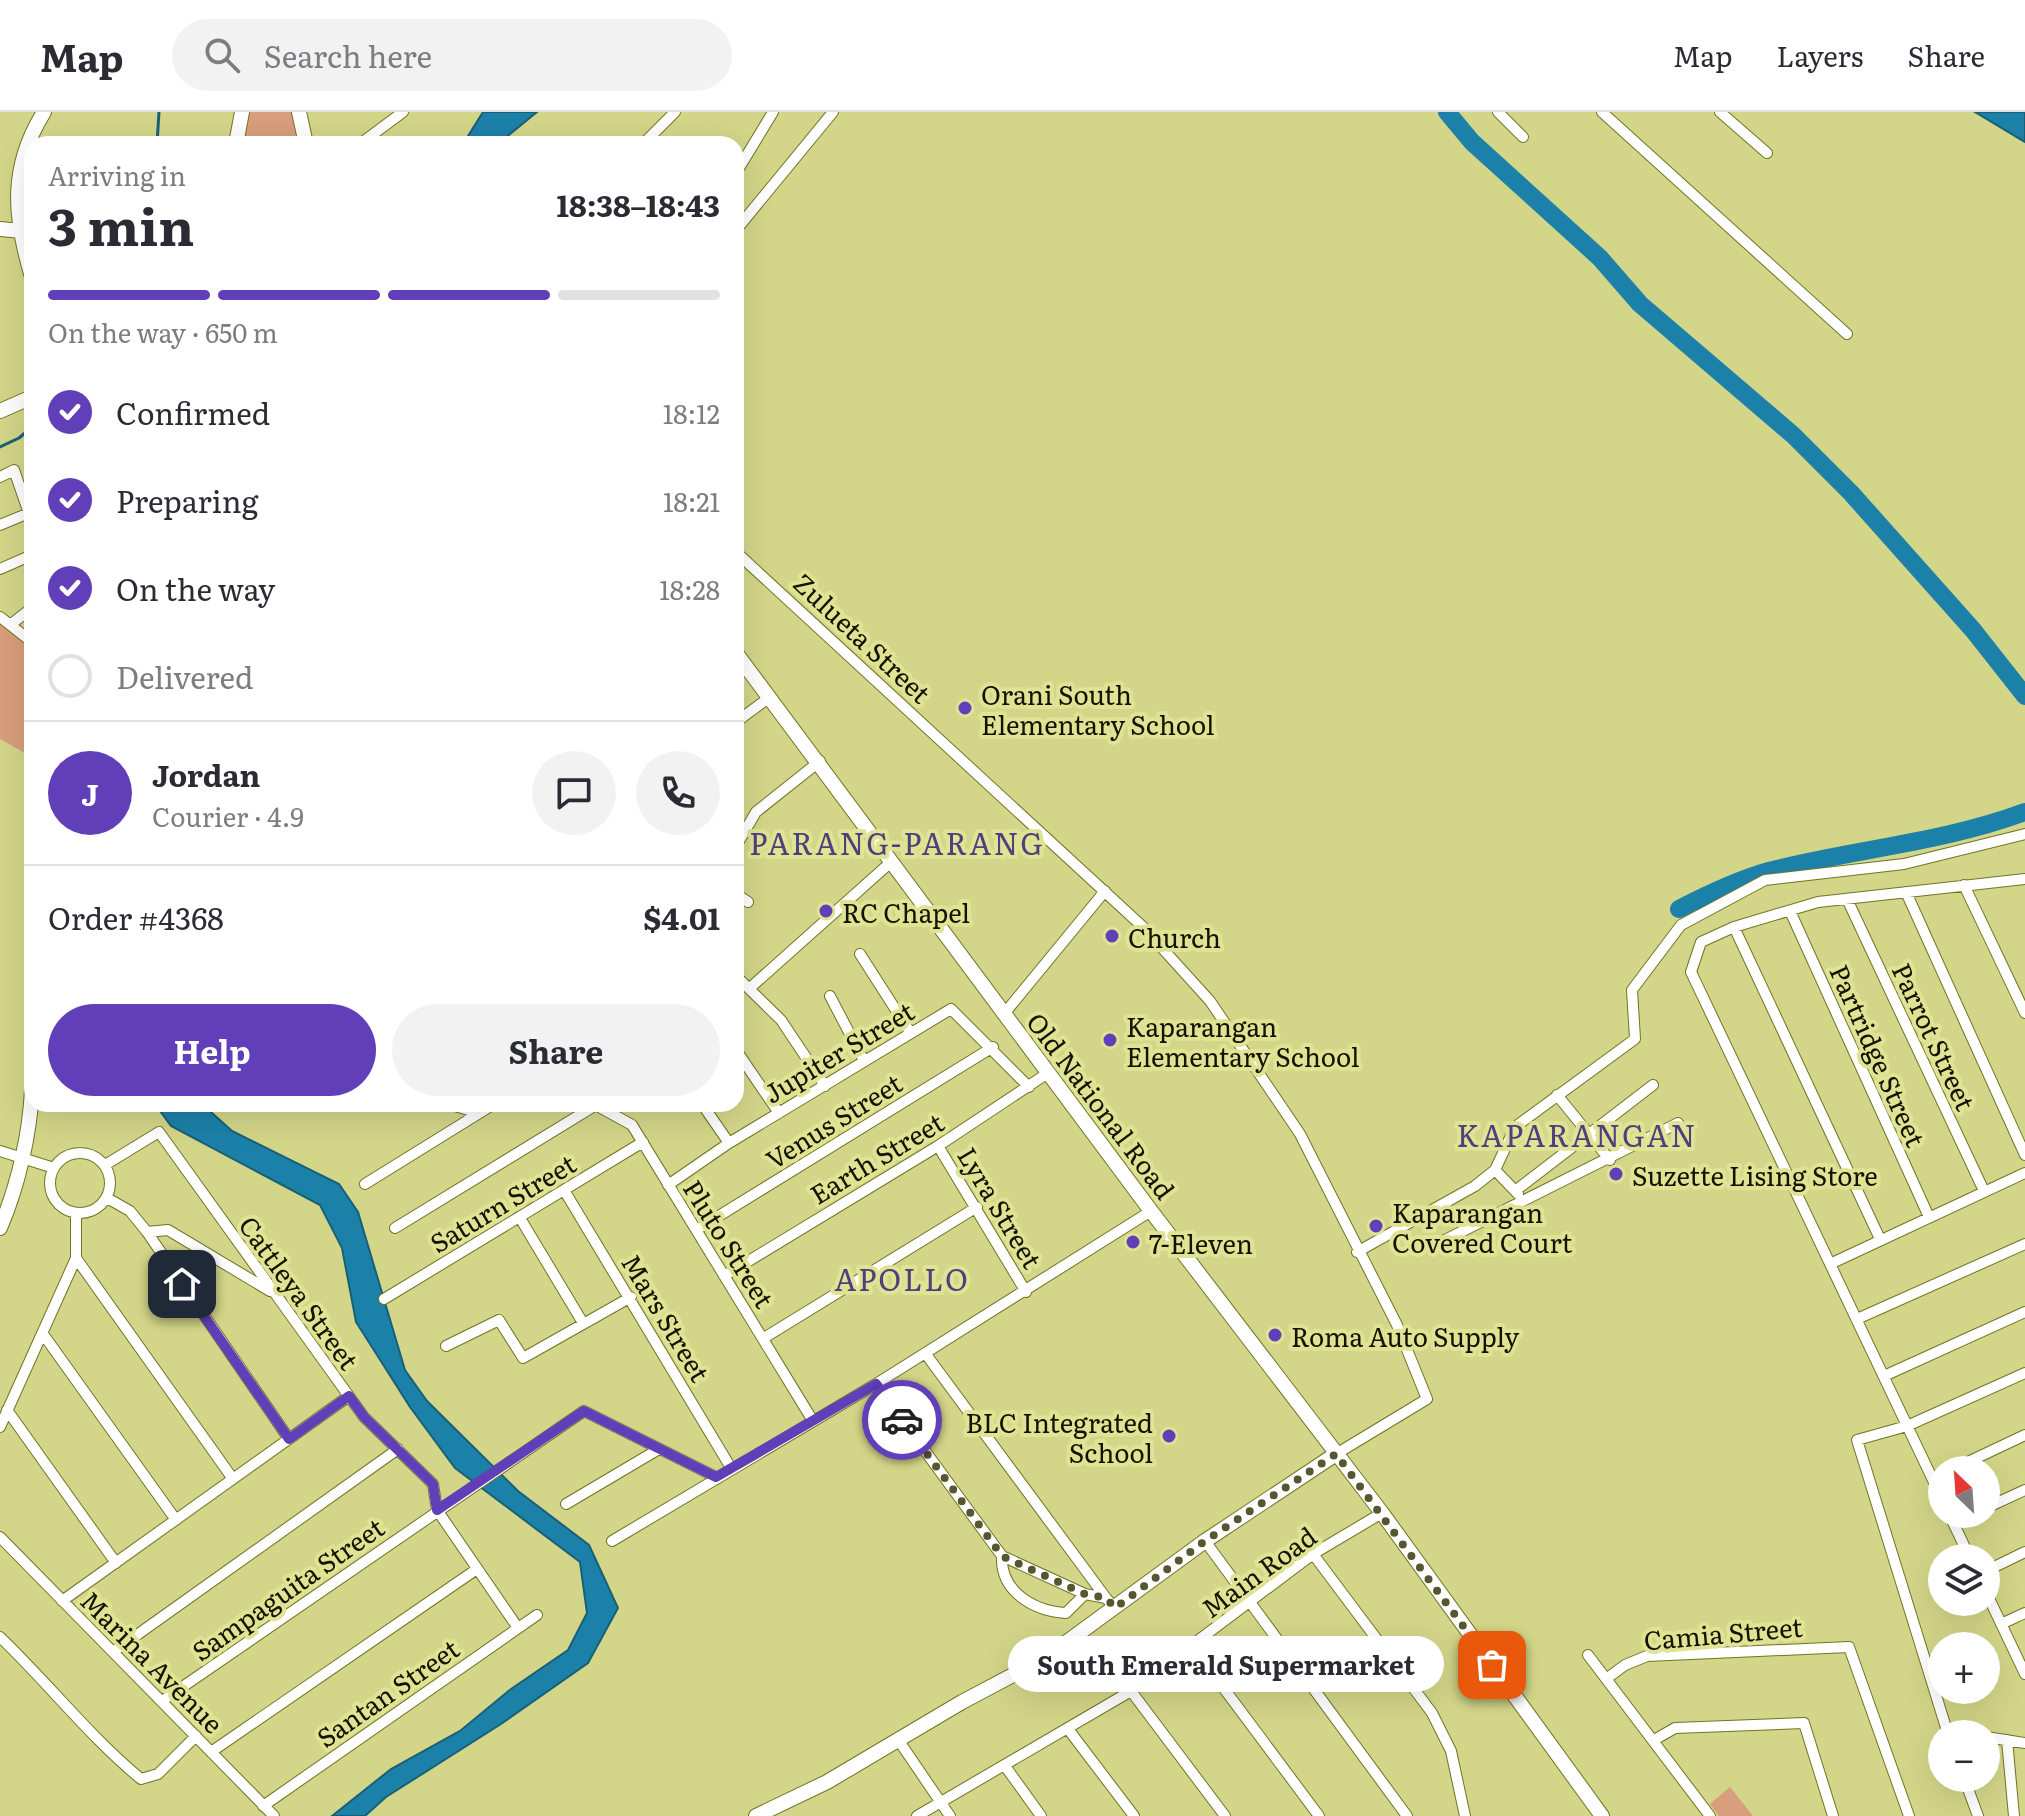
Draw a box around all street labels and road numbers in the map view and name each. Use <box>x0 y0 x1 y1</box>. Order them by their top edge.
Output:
street label: Zulueta Street <box>786 563 941 711</box>
street label: Parrot Street <box>1884 956 1986 1117</box>
street label: Partridge Street <box>1821 958 1937 1153</box>
street label: Jupiter Street <box>755 990 921 1111</box>
street label: Old National Road <box>1019 1003 1185 1207</box>
street label: Venus Street <box>757 1062 909 1177</box>
street label: Earth Street <box>802 1101 951 1212</box>
street label: Lyra Street <box>949 1139 1053 1276</box>
street label: Saturn Street <box>422 1143 583 1261</box>
street label: Pluto Street <box>675 1171 785 1315</box>
street label: Cattleya Street <box>231 1207 370 1377</box>
street label: Mars Street <box>613 1246 721 1389</box>
street label: Sampaguita Street <box>183 1507 391 1669</box>
street label: Main Road <box>1192 1516 1324 1626</box>
street label: Marina Avenue <box>73 1581 233 1741</box>
street label: Camia Street <box>1642 1606 1804 1658</box>
street label: Santan Street <box>308 1628 467 1756</box>

